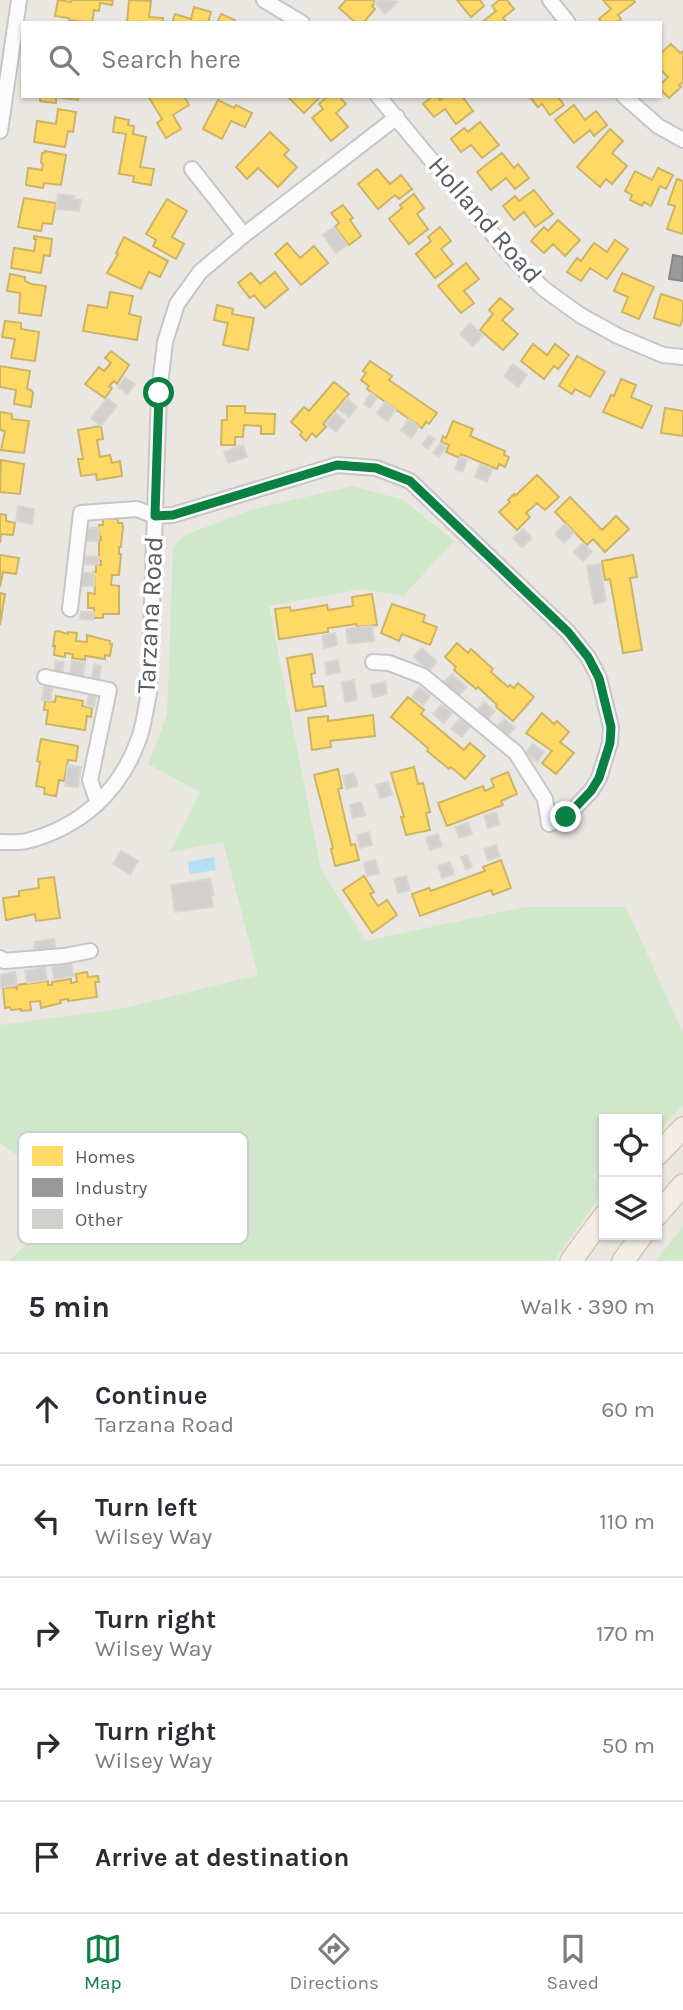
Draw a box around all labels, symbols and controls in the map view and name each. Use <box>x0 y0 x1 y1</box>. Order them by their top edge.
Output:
search box <box>21 21 662 98</box>
icon: search <box>45 41 83 79</box>
text: Search here <box>101 44 241 75</box>
street label: Holland Road <box>422 150 548 290</box>
route start <box>143 377 174 408</box>
street label: Tarzana Road <box>130 536 170 694</box>
route end <box>550 801 581 832</box>
map controls <box>599 1114 662 1240</box>
button: locate <box>599 1114 662 1177</box>
legend <box>18 1132 248 1244</box>
text: Homes <box>75 1146 136 1168</box>
text: Industry <box>75 1177 148 1199</box>
button: layers <box>599 1177 662 1240</box>
text: Other <box>75 1209 123 1231</box>
text: 5 min <box>28 1289 110 1325</box>
text: Walk · 390 m <box>521 1293 655 1320</box>
text: Continue <box>95 1380 207 1411</box>
icon: ahead <box>28 1390 66 1428</box>
text: 60 m <box>601 1396 655 1423</box>
text: Tarzana Road <box>95 1411 234 1438</box>
text: Turn left <box>95 1492 197 1523</box>
icon: left <box>28 1502 66 1540</box>
text: 110 m <box>599 1508 655 1535</box>
text: Wilsey Way <box>95 1523 212 1550</box>
text: Turn right <box>95 1604 216 1635</box>
icon: right <box>28 1614 66 1652</box>
text: 170 m <box>596 1620 655 1647</box>
text: Wilsey Way <box>95 1635 212 1662</box>
text: Turn right <box>95 1716 216 1747</box>
icon: right <box>28 1726 66 1764</box>
text: 50 m <box>601 1732 655 1759</box>
text: Wilsey Way <box>95 1747 212 1774</box>
icon: arrive <box>28 1838 66 1876</box>
text: Arrive at destination <box>95 1842 349 1873</box>
tab: Map <box>84 1930 122 1994</box>
tab: Directions <box>290 1930 379 1994</box>
tab: Saved <box>547 1930 599 1994</box>

